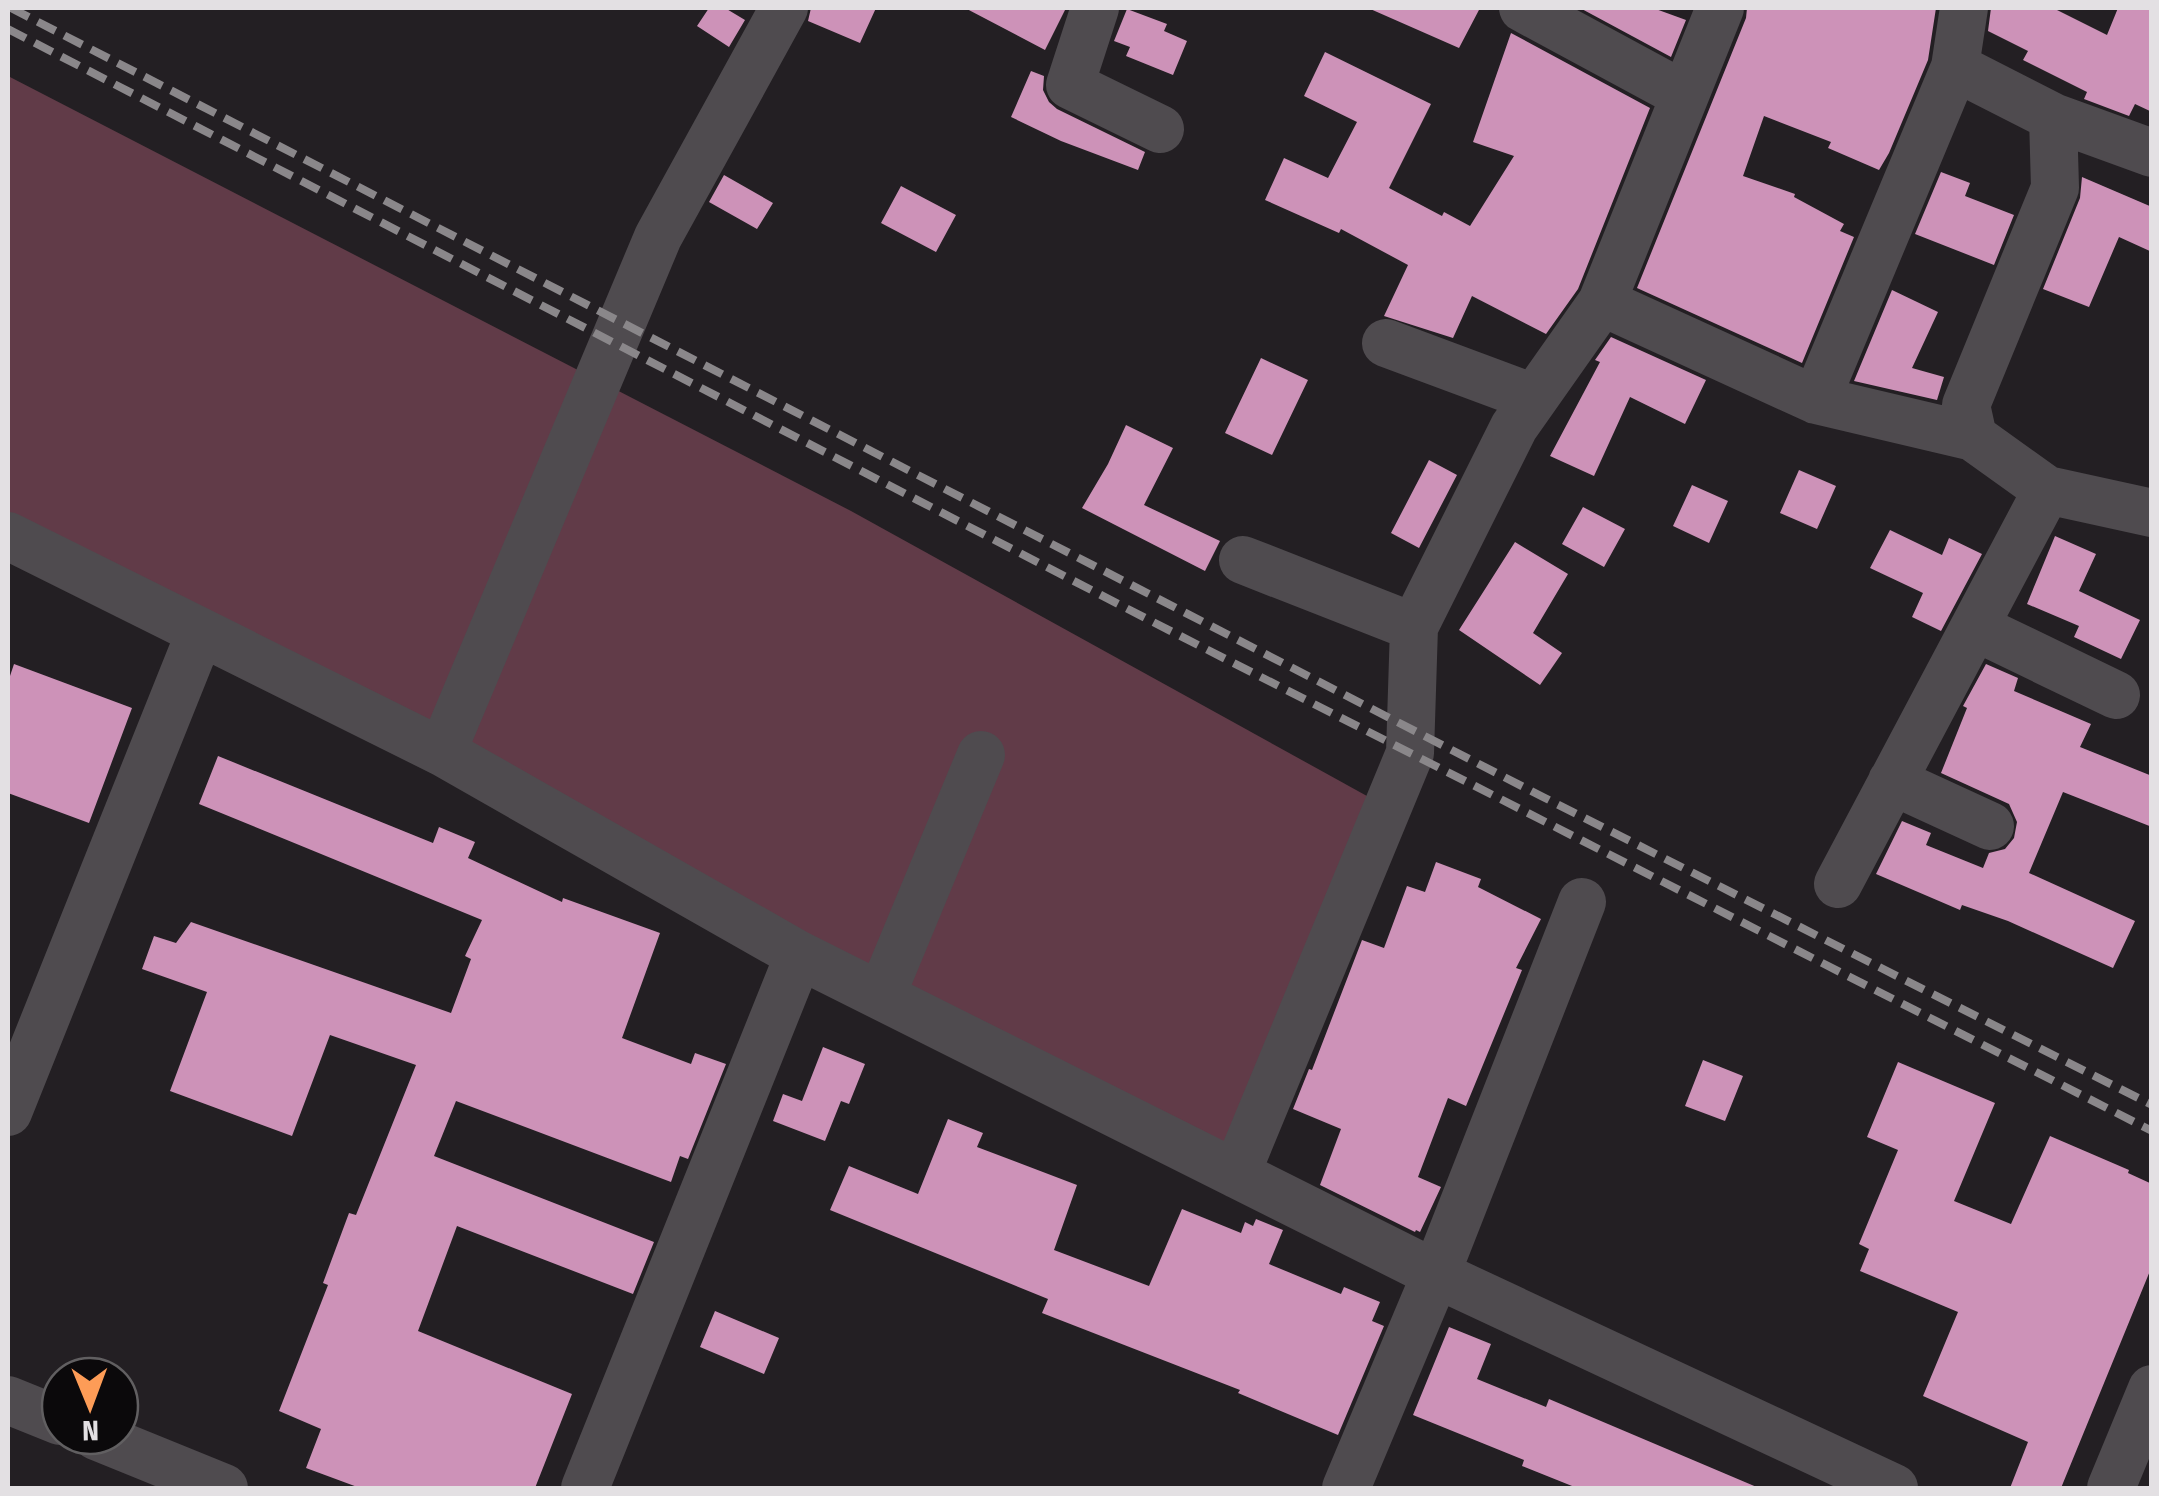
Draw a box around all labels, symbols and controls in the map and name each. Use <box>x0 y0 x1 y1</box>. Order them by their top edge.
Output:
north arrow <box>40 1356 140 1456</box>
text: N <box>82 1414 99 1447</box>

